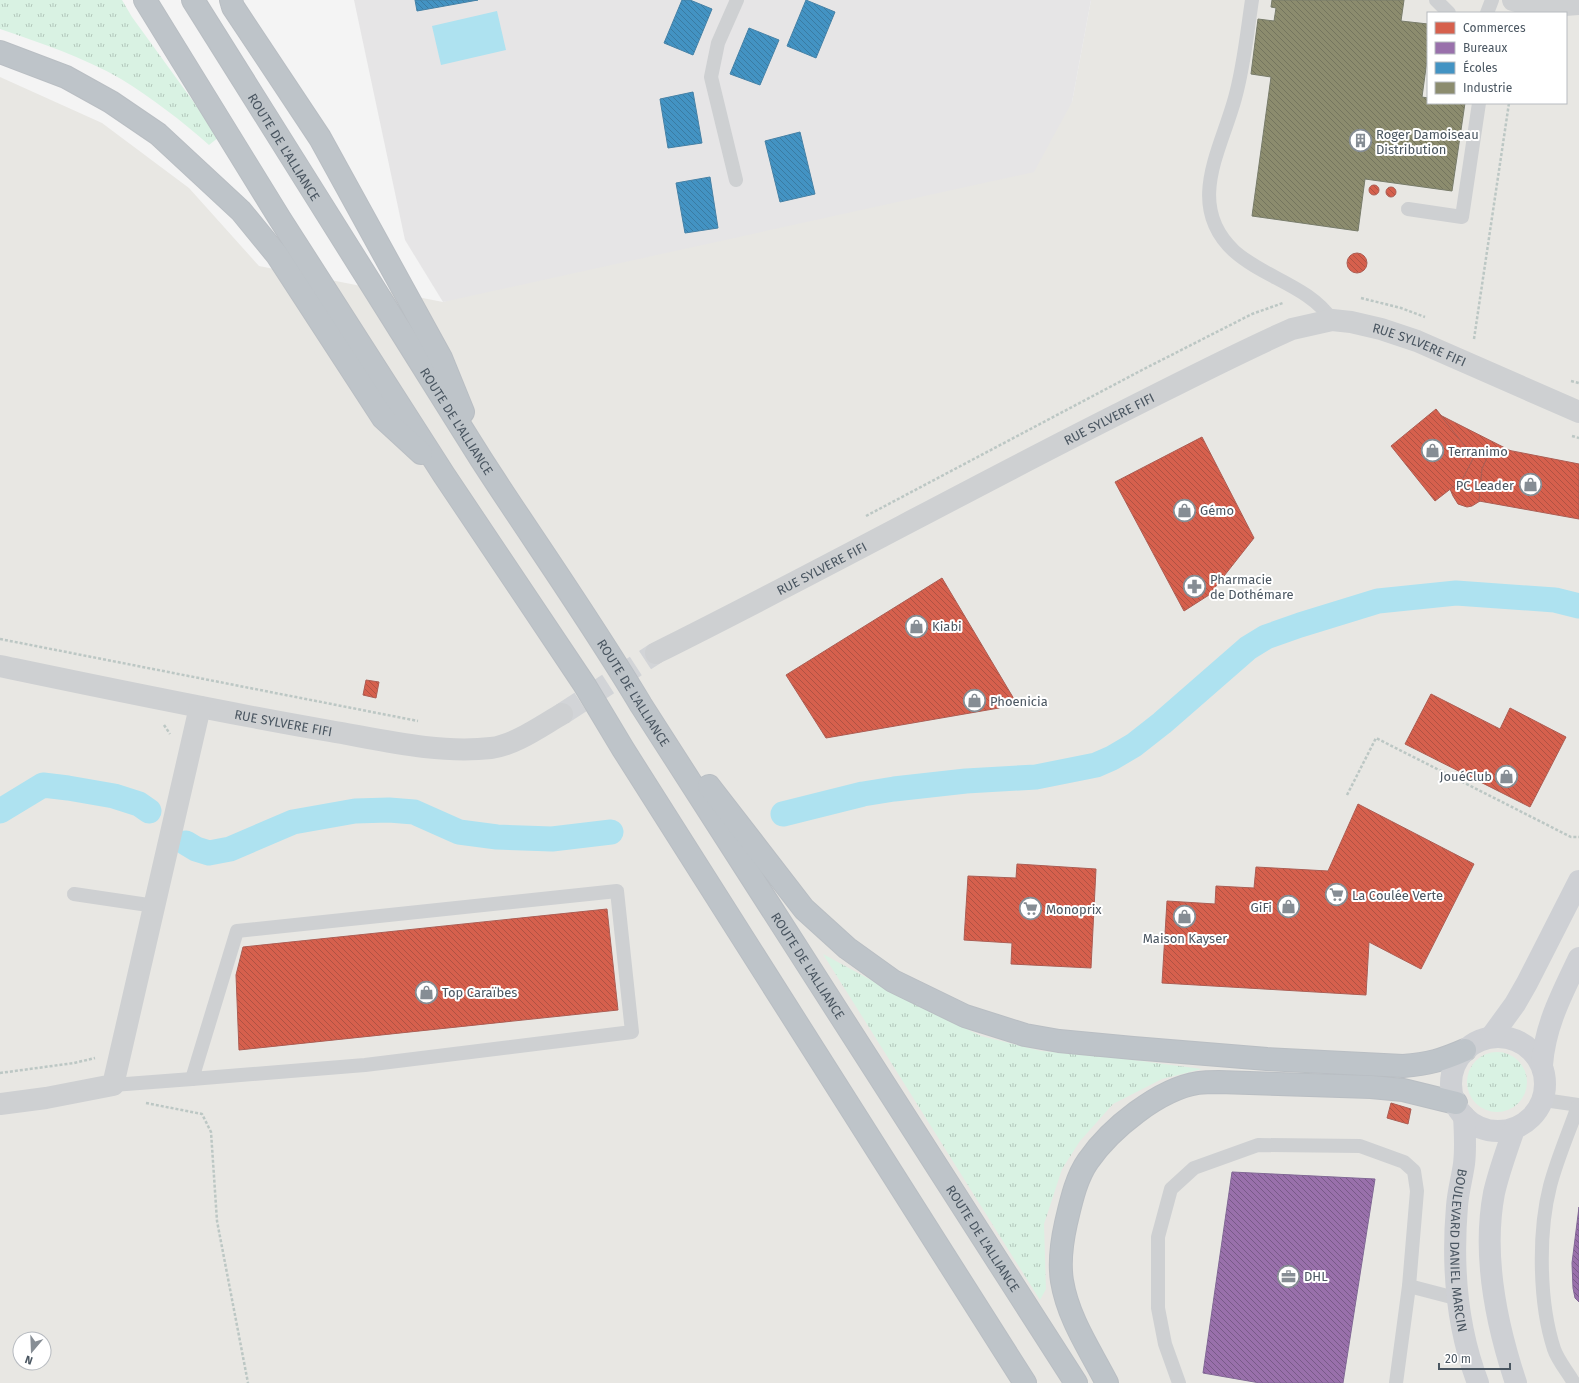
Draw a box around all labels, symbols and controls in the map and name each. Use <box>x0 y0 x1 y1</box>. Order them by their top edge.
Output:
legend <box>1427 12 1567 104</box>
text: Commerces <box>1463 21 1526 35</box>
text: Bureaux <box>1463 41 1507 55</box>
text: Écoles <box>1463 60 1498 75</box>
text: Industrie <box>1463 81 1512 95</box>
street label: ROUTE DE L'ALLIANCE <box>245 91 323 204</box>
place label: Roger Damoiseau Distribution <box>1376 127 1479 157</box>
building icon: Roger Damoiseau Distribution <box>1348 128 1374 154</box>
street label: RUE SYLVERE FIFI <box>1371 320 1468 370</box>
street label: ROUTE DE L'ALLIANCE <box>417 365 496 478</box>
street label: RUE SYLVERE FIFI <box>1062 390 1157 448</box>
shop icon: Terranimo <box>1419 438 1445 464</box>
place label: Terranimo <box>1448 444 1508 459</box>
shop icon: PC Leader <box>1517 472 1543 498</box>
place label: PC Leader <box>1456 478 1514 493</box>
shop icon: Gémo <box>1172 497 1198 523</box>
place label: Gémo <box>1200 503 1234 518</box>
street label: RUE SYLVERE FIFI <box>774 539 869 598</box>
place label: Pharmacie de Dothémare <box>1210 572 1294 602</box>
pharmacy icon: Pharmacie de Dothémare <box>1181 573 1207 599</box>
shop icon: Kiabi <box>904 613 930 639</box>
place label: Kiabi <box>932 619 962 634</box>
street label: ROUTE DE L'ALLIANCE <box>594 636 673 749</box>
shop icon: Phoenicia <box>962 688 988 714</box>
place label: Phoenicia <box>990 694 1048 709</box>
street label: RUE SYLVERE FIFI <box>233 707 333 739</box>
shop icon: JouéClub <box>1494 763 1520 789</box>
place label: JouéClub <box>1440 769 1492 784</box>
supermarket icon: La Coulée Verte <box>1324 882 1350 908</box>
place label: La Coulée Verte <box>1352 888 1443 903</box>
shop icon: GiFi <box>1275 894 1301 920</box>
supermarket icon: Monoprix <box>1017 896 1043 922</box>
place label: GiFi <box>1251 900 1272 915</box>
place label: Monoprix <box>1046 902 1102 917</box>
shop icon: Maison Kayser <box>1172 903 1198 929</box>
street label: ROUTE DE L'ALLIANCE <box>768 910 848 1022</box>
place label: Maison Kayser <box>1143 931 1227 946</box>
shop icon: Top Caraïbes <box>413 979 439 1005</box>
place label: Top Caraïbes <box>442 985 517 1000</box>
street label: BOULEVARD DANIEL MARCIN <box>1447 1167 1470 1333</box>
street label: ROUTE DE L'ALLIANCE <box>943 1182 1023 1295</box>
office icon: DHL <box>1276 1263 1302 1289</box>
place label: DHL <box>1304 1269 1328 1284</box>
north arrow <box>12 1331 52 1371</box>
scale bar <box>1439 1345 1510 1371</box>
text: 20 m <box>1445 1352 1471 1366</box>
text: N <box>23 1353 34 1367</box>

